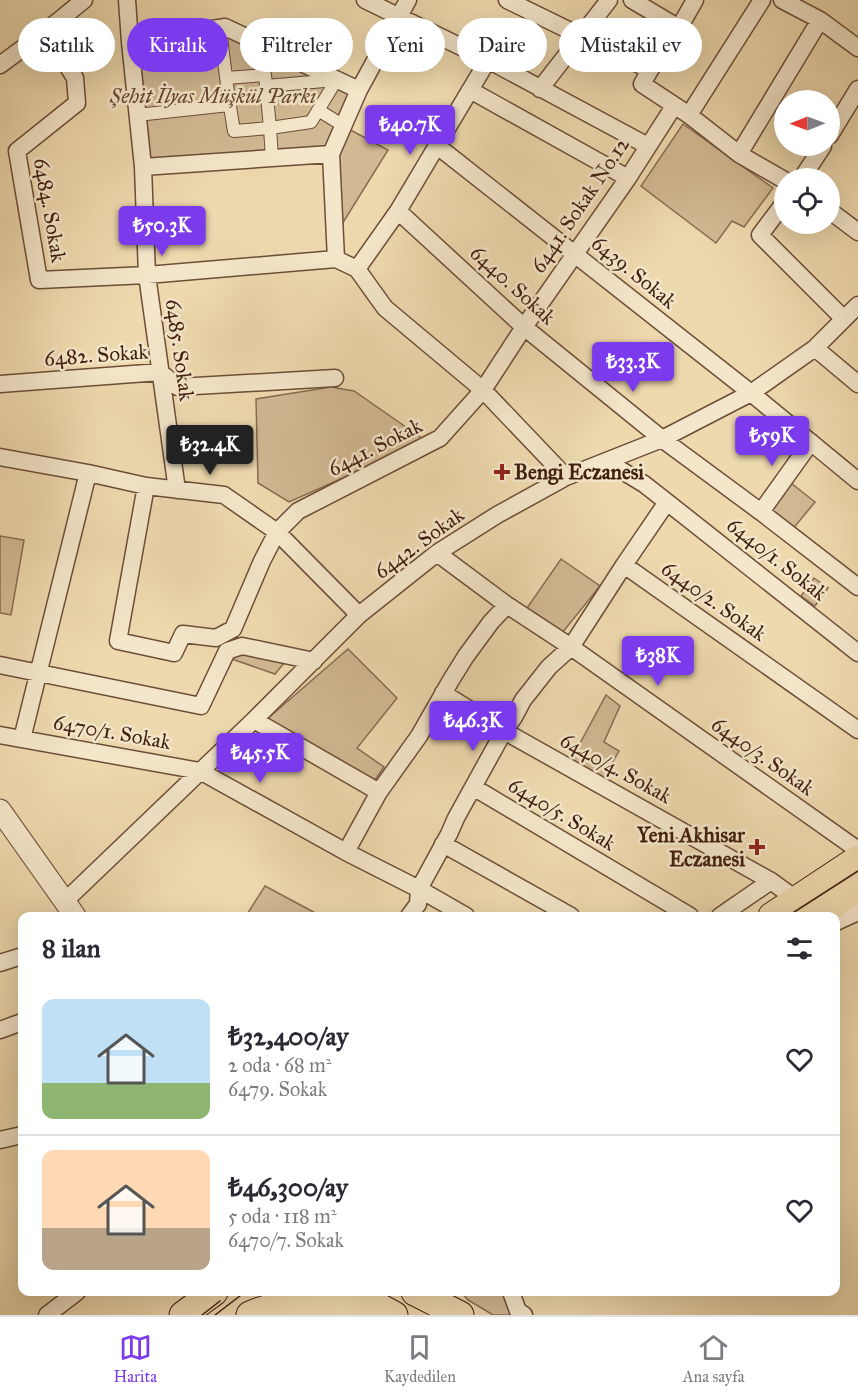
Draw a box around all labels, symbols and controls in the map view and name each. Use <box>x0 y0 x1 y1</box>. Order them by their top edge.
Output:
chip: Satılık <box>18 18 115 72</box>
chip: Kiralık <box>127 18 228 72</box>
chip: Filtreler <box>240 18 353 72</box>
chip: Yeni <box>365 18 445 72</box>
chip: Daire <box>457 18 547 72</box>
chip: Müstakil ev <box>559 18 702 72</box>
park label: Şehit İlyas Müşkül Parkı <box>109 83 316 109</box>
north arrow <box>774 90 840 156</box>
map controls <box>774 90 840 234</box>
pin: ₺40.7K <box>361 105 459 156</box>
text: ₺40.7K <box>379 112 441 136</box>
street label: 6441. Sokak No.12 <box>525 132 635 278</box>
street label: 6484. Sokak <box>28 156 72 265</box>
button: locate <box>774 168 840 234</box>
pin: ₺50.3K <box>113 206 211 257</box>
text: ₺50.3K <box>133 213 191 237</box>
street label: 6439. Sokak <box>586 230 682 314</box>
street label: 6440. Sokak <box>465 240 561 330</box>
street label: 6485. Sokak <box>160 297 200 403</box>
street label: 6482. Sokak <box>43 338 149 372</box>
pin: ₺33.3K <box>584 342 682 393</box>
text: ₺33.3K <box>606 349 660 373</box>
street label: 6441. Sokak <box>323 412 427 482</box>
pin: ₺59K <box>736 416 808 467</box>
text: ₺59K <box>749 423 795 447</box>
pin: ₺32.4K <box>161 425 259 476</box>
text: ₺32.4K <box>180 432 240 456</box>
place label: Bengi Eczanesi <box>514 459 644 485</box>
marker: Bengi Eczanesi <box>495 465 509 479</box>
street label: 6442. Sokak <box>369 502 469 584</box>
street label: 6440/1. Sokak <box>722 512 833 606</box>
street label: 6440/2. Sokak <box>656 555 772 647</box>
pin: ₺38K <box>622 636 694 687</box>
text: ₺38K <box>636 643 680 667</box>
pin: ₺46.3K <box>424 701 522 752</box>
text: ₺46.3K <box>443 708 503 732</box>
street label: 6470/1. Sokak <box>51 709 173 755</box>
street label: 6440/3. Sokak <box>706 711 820 801</box>
street label: 6440/4. Sokak <box>556 727 677 809</box>
pin: ₺45.5K <box>211 733 309 784</box>
text: ₺45.5K <box>231 740 289 764</box>
street label: 6440/5. Sokak <box>503 772 621 856</box>
place label: Yeni Akhisar Eczanesi <box>636 822 746 872</box>
marker: Yeni Akhisar Eczanesi <box>750 840 764 854</box>
text: 8 ilan <box>42 932 101 964</box>
icon: filters <box>783 932 816 965</box>
text: ₺32,400/ay <box>228 1020 348 1052</box>
icon: home <box>90 1023 162 1095</box>
icon: heart <box>783 1043 816 1076</box>
text: 2 oda · 68 m² <box>228 1053 332 1077</box>
text: 6479. Sokak <box>228 1077 327 1101</box>
text: ₺46,300/ay <box>228 1171 348 1203</box>
icon: home <box>90 1174 162 1246</box>
icon: heart <box>783 1194 816 1227</box>
text: 5 oda · 118 m² <box>228 1204 337 1228</box>
text: 6470/7. Sokak <box>228 1228 344 1252</box>
tab: Harita <box>113 1331 157 1386</box>
tab: Kaydedilen <box>384 1331 456 1386</box>
tab: Ana sayfa <box>683 1331 745 1386</box>

